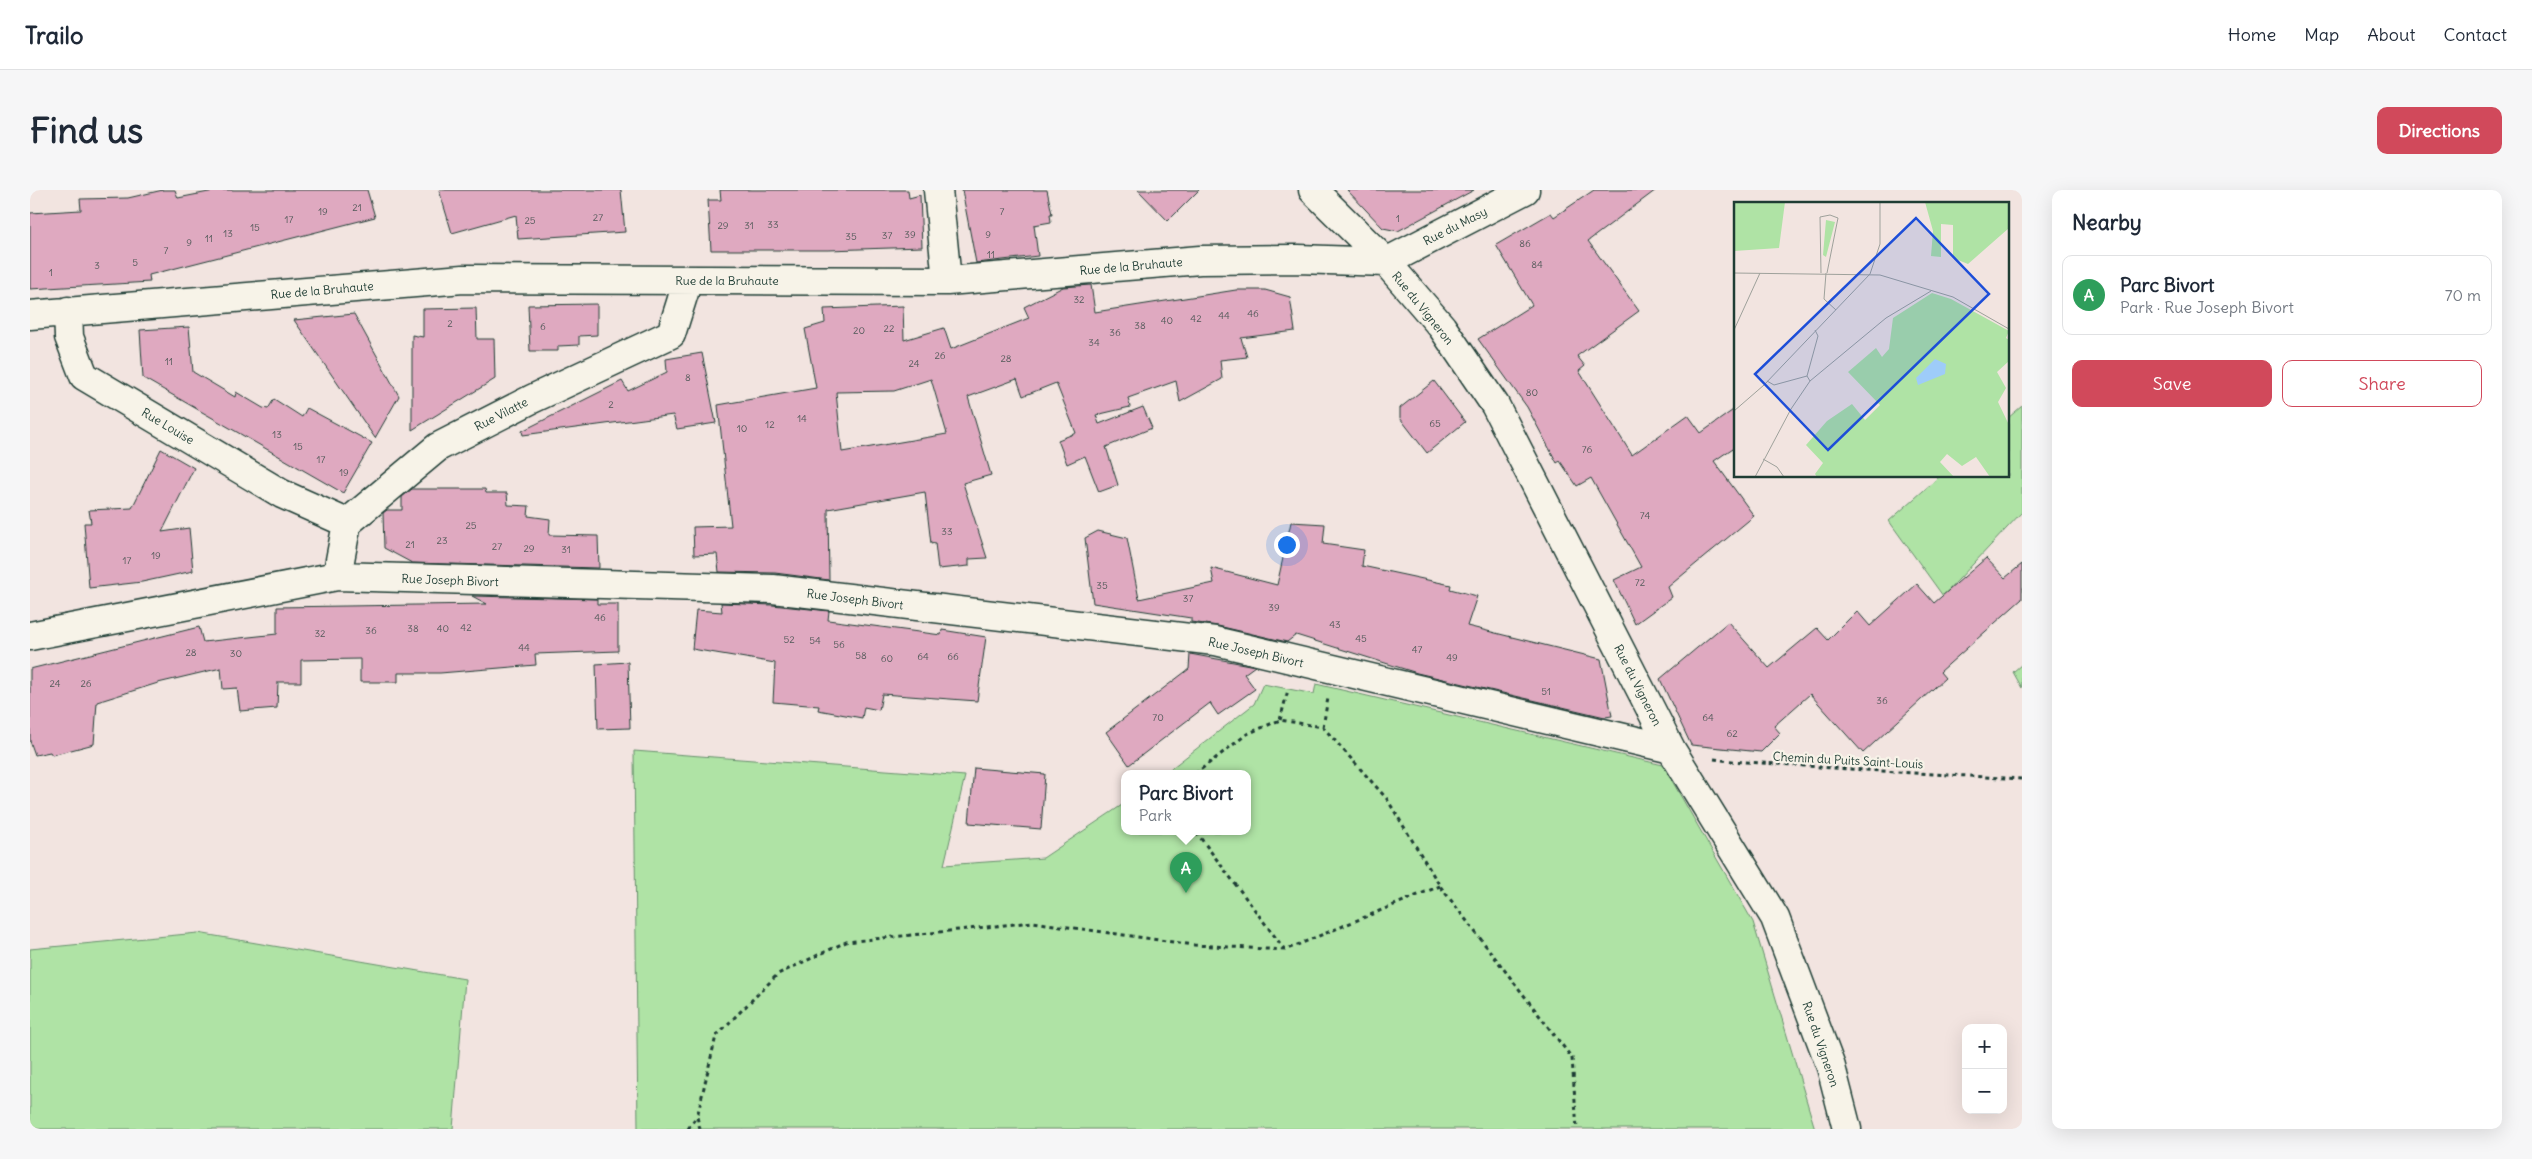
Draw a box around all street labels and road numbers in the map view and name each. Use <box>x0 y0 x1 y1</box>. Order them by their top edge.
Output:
street label: Rue du Masy <box>1421 204 1489 248</box>
street label: Rue de la Bruhaute <box>1079 254 1183 278</box>
street label: Rue du Vigneron <box>1389 268 1457 348</box>
street label: Rue de la Bruhaute <box>675 273 779 288</box>
street label: Rue de la Bruhaute <box>270 278 374 302</box>
street label: Rue Vilatte <box>472 394 530 434</box>
street label: Rue Louise <box>139 404 197 448</box>
street label: Rue Joseph Bivort <box>401 571 499 589</box>
street label: Rue Joseph Bivort <box>806 586 904 612</box>
street label: Rue Joseph Bivort <box>1207 634 1305 670</box>
street label: Rue du Vigneron <box>1611 642 1665 728</box>
street label: Chemin du Puits Saint-Louis <box>1772 749 1924 771</box>
street label: Rue du Vigneron <box>1799 999 1843 1089</box>

